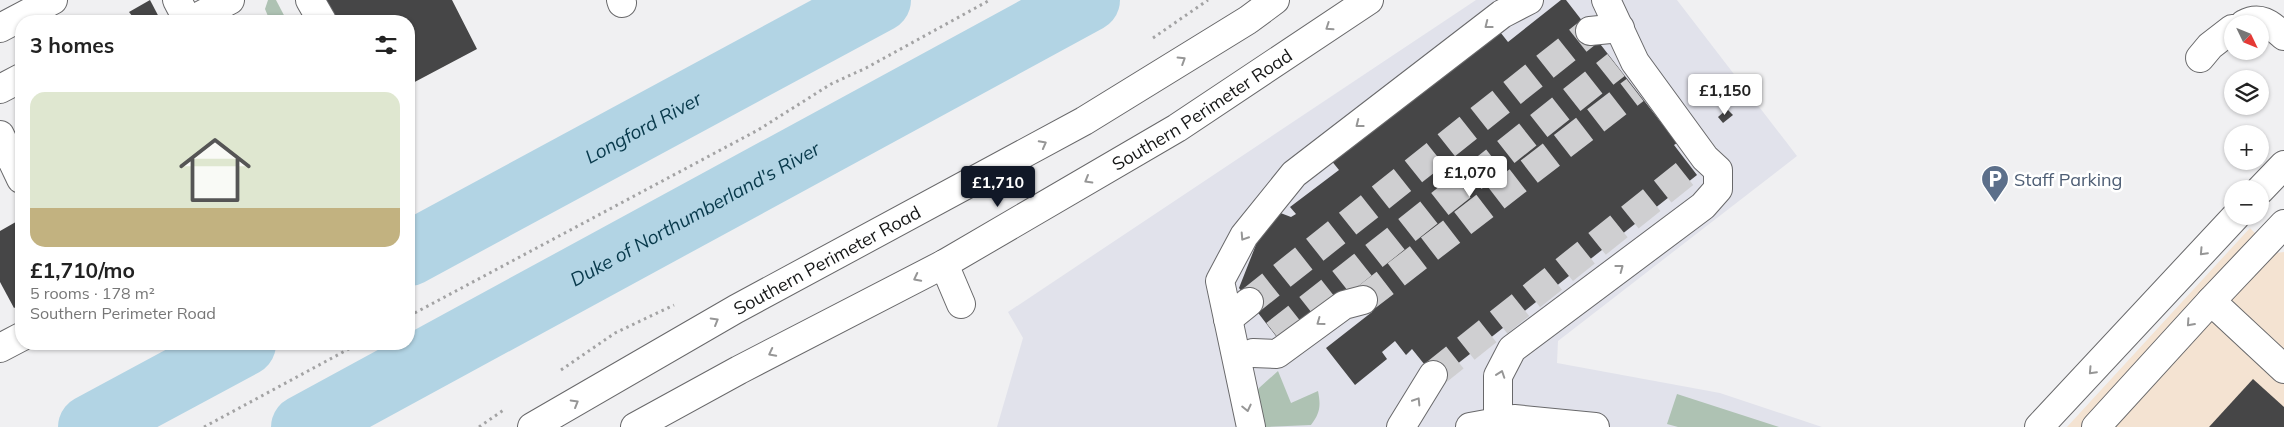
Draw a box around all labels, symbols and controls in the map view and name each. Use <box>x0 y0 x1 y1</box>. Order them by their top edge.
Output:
north arrow <box>2224 15 2269 60</box>
map controls <box>2224 15 2269 225</box>
one-way arrow <box>1484 19 1494 28</box>
one-way arrow <box>1325 21 1334 30</box>
icon: filters <box>372 31 400 59</box>
text: 3 homes <box>30 32 114 58</box>
street label: Southern Perimeter Road <box>1107 43 1296 175</box>
one-way arrow <box>1177 57 1186 67</box>
button: layers <box>2224 70 2269 115</box>
pin: £1,150 <box>1684 74 1766 116</box>
text: £1,150 <box>1699 80 1751 100</box>
water label: Longford River <box>581 86 706 169</box>
one-way arrow <box>1356 119 1365 127</box>
icon: home <box>170 125 260 215</box>
button: + <box>2224 125 2269 170</box>
water label: Duke of Northumberland's River <box>566 136 825 292</box>
one-way arrow <box>1037 140 1046 150</box>
pin: £1,070 <box>1429 156 1511 198</box>
text: £1,070 <box>1444 162 1496 182</box>
parking icon: Staff Parking <box>1980 164 2010 203</box>
pin: £1,710 <box>957 166 1039 208</box>
place label: Staff Parking <box>2014 168 2122 191</box>
text: £1,710 <box>972 172 1024 192</box>
one-way arrow <box>1085 174 1094 184</box>
button: − <box>2224 180 2269 225</box>
street label: Southern Perimeter Road <box>729 200 924 320</box>
one-way arrow <box>1241 232 1250 241</box>
one-way arrow <box>2199 246 2208 255</box>
text: £1,710/mo <box>30 257 135 283</box>
one-way arrow <box>1614 265 1624 274</box>
one-way arrow <box>913 272 922 282</box>
text: 5 rooms · 178 m² <box>30 283 155 303</box>
text: Southern Perimeter Road <box>30 303 216 323</box>
one-way arrow <box>1317 316 1326 325</box>
one-way arrow <box>710 317 719 327</box>
one-way arrow <box>2187 317 2196 326</box>
one-way arrow <box>769 347 778 357</box>
one-way arrow <box>2089 365 2098 374</box>
one-way arrow <box>1495 370 1505 379</box>
one-way arrow <box>1411 398 1420 407</box>
one-way arrow <box>569 399 578 409</box>
one-way arrow <box>1241 404 1252 413</box>

